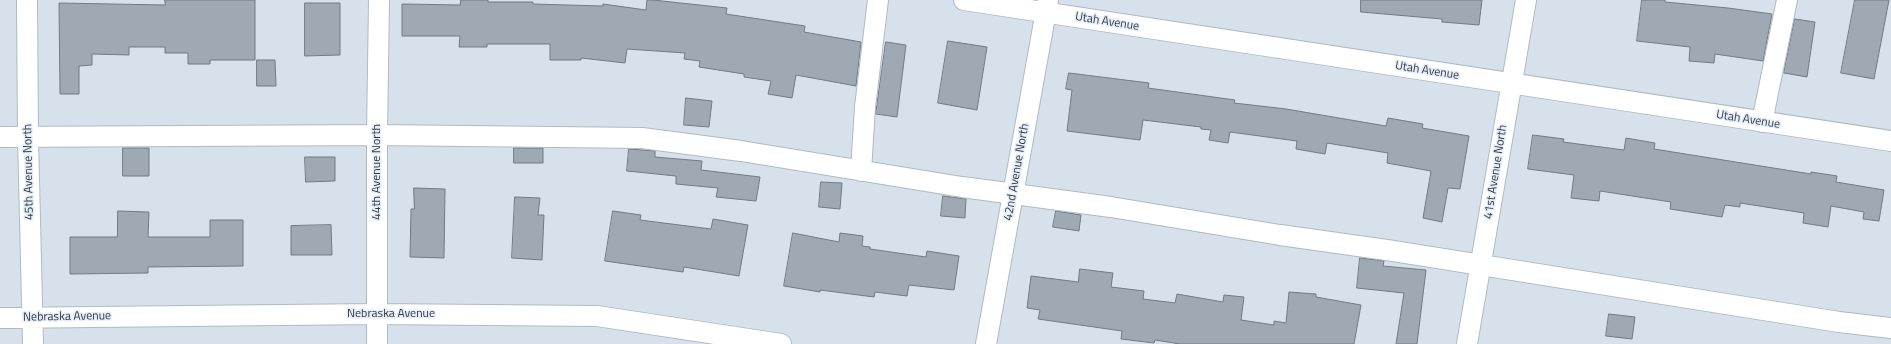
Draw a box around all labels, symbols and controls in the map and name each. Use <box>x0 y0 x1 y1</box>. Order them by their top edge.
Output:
street label: Utah Avenue <box>1074 10 1140 34</box>
street label: Utah Avenue <box>1394 59 1460 83</box>
street label: Utah Avenue <box>1715 108 1781 132</box>
street label: 42nd Avenue North <box>1001 122 1033 222</box>
street label: 45th Avenue North <box>21 124 37 220</box>
street label: 44th Avenue North <box>370 124 384 220</box>
street label: 41st Avenue North <box>1481 124 1511 220</box>
street label: Nebraska Avenue <box>347 307 435 321</box>
street label: Nebraska Avenue <box>23 309 111 325</box>

